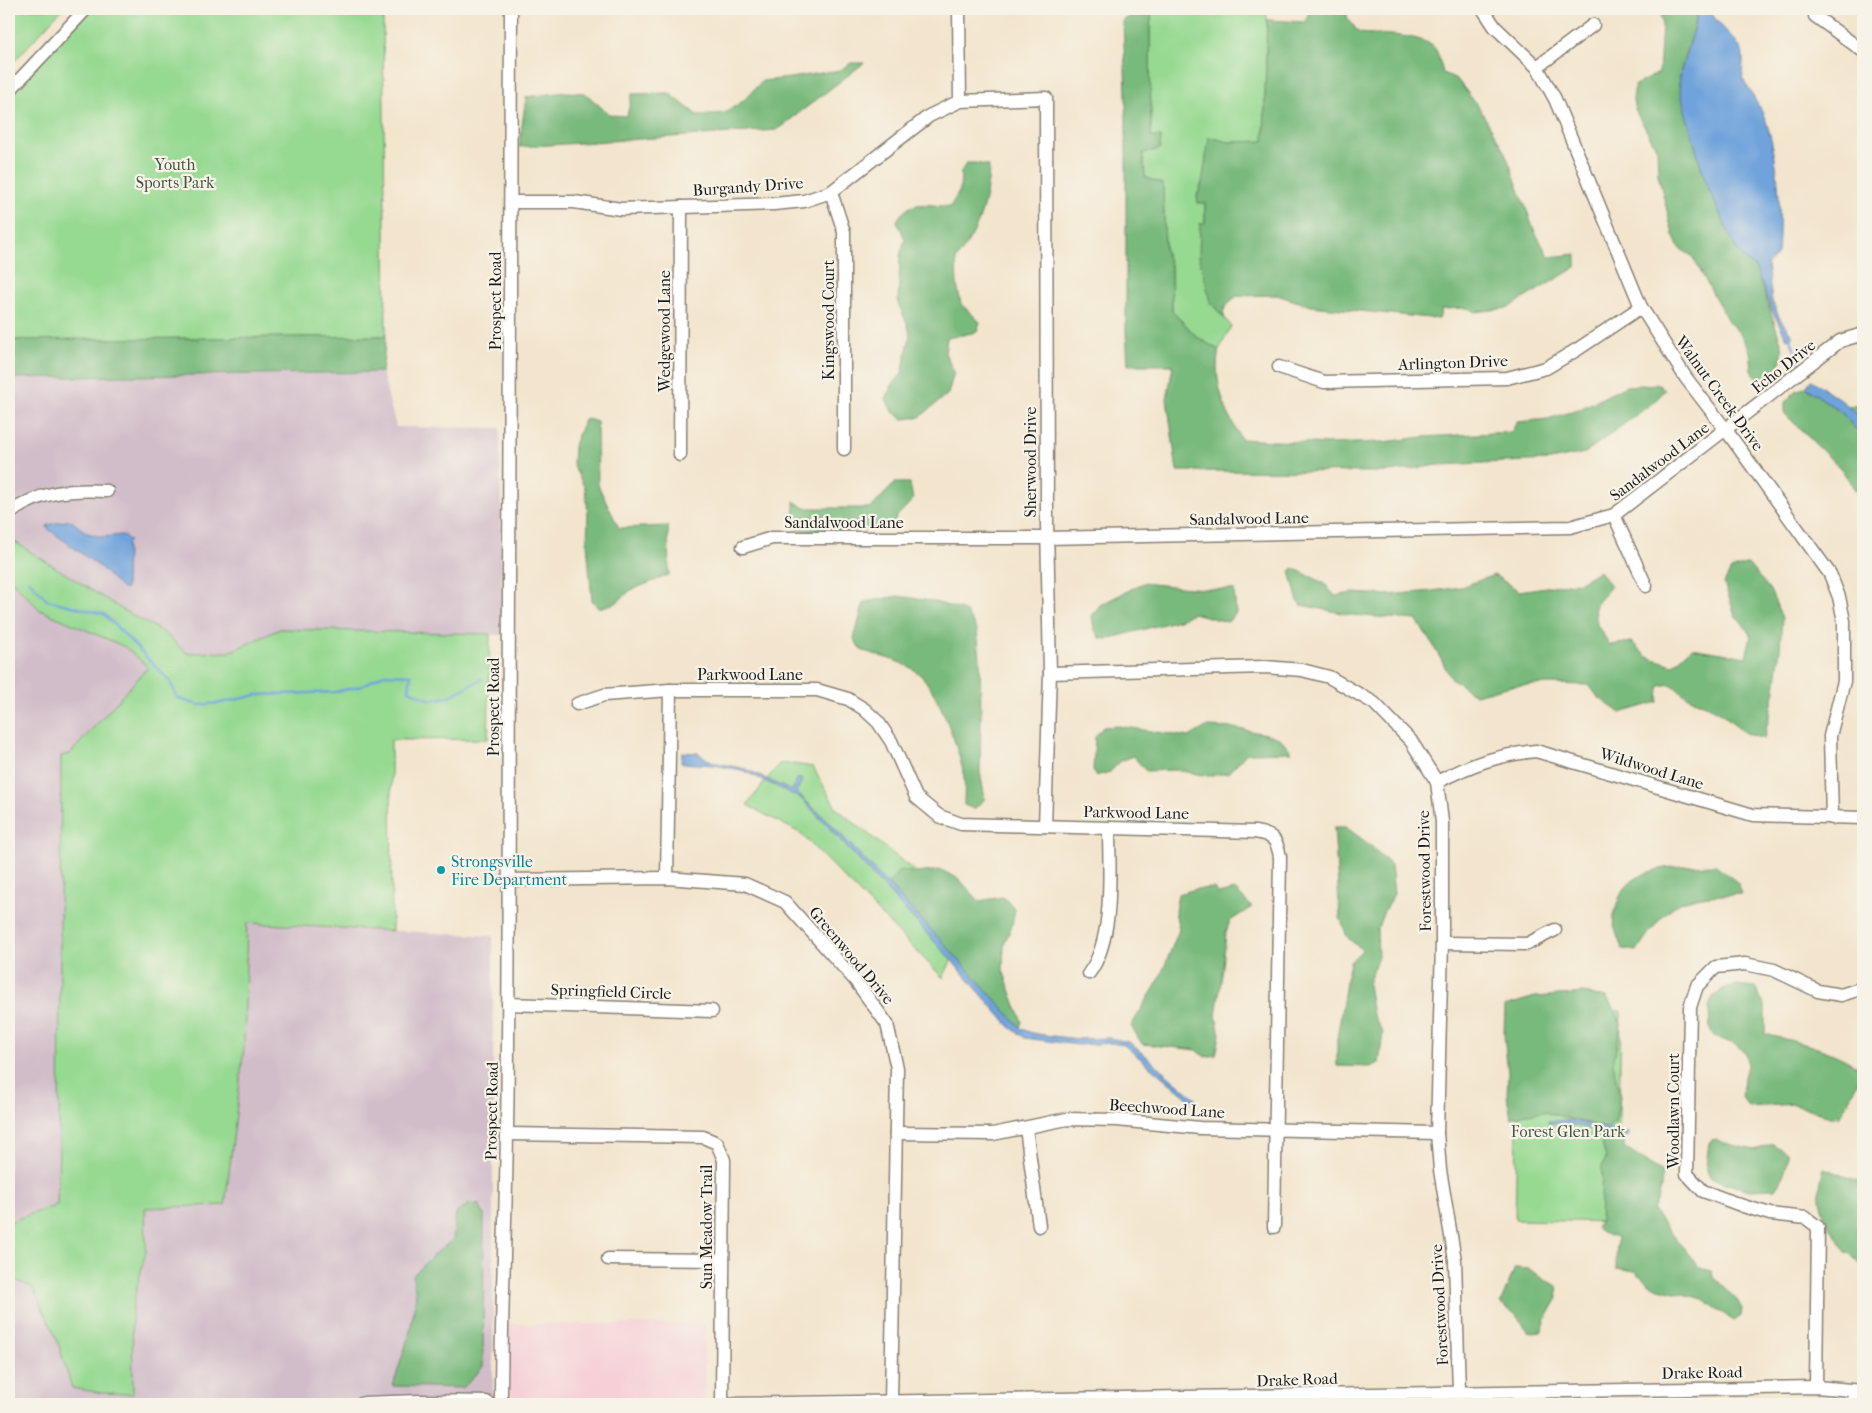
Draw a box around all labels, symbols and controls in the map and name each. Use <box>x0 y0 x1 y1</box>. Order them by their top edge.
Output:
park label: Youth Sports Park <box>136 155 215 192</box>
street label: Burgandy Drive <box>692 173 804 200</box>
street label: Prospect Road <box>486 251 505 350</box>
street label: Kingswood Court <box>819 260 838 380</box>
street label: Wedgewood Lane <box>655 270 674 393</box>
street label: Walnut Creek Drive <box>1671 331 1768 455</box>
street label: Echo Drive <box>1747 335 1819 397</box>
street label: Arlington Drive <box>1397 351 1508 374</box>
street label: Sherwood Drive <box>1021 406 1040 518</box>
street label: Sandalwood Lane <box>1606 418 1713 505</box>
street label: Sandalwood Lane <box>1189 508 1309 529</box>
street label: Sandalwood Lane <box>784 513 904 532</box>
street label: Prospect Road <box>484 657 503 756</box>
street label: Parkwood Lane <box>697 665 803 684</box>
street label: Wildwood Lane <box>1597 743 1706 793</box>
street label: Parkwood Lane <box>1083 802 1189 823</box>
street label: Forestwood Drive <box>1414 810 1435 932</box>
place label: Strongsville Fire Department <box>451 852 567 889</box>
marker: Strongsville Fire Department <box>435 864 447 876</box>
street label: Greenwood Drive <box>805 903 898 1008</box>
street label: Springfield Circle <box>550 980 672 1003</box>
street label: Woodlawn Court <box>1664 1053 1683 1170</box>
street label: Prospect Road <box>481 1061 502 1161</box>
street label: Beechwood Lane <box>1108 1095 1226 1122</box>
park label: Forest Glen Park <box>1511 1122 1626 1141</box>
street label: Sun Meadow Trail <box>697 1164 716 1289</box>
street label: Forestwood Drive <box>1427 1244 1452 1366</box>
street label: Drake Road <box>1661 1362 1743 1383</box>
street label: Drake Road <box>1256 1369 1338 1390</box>

